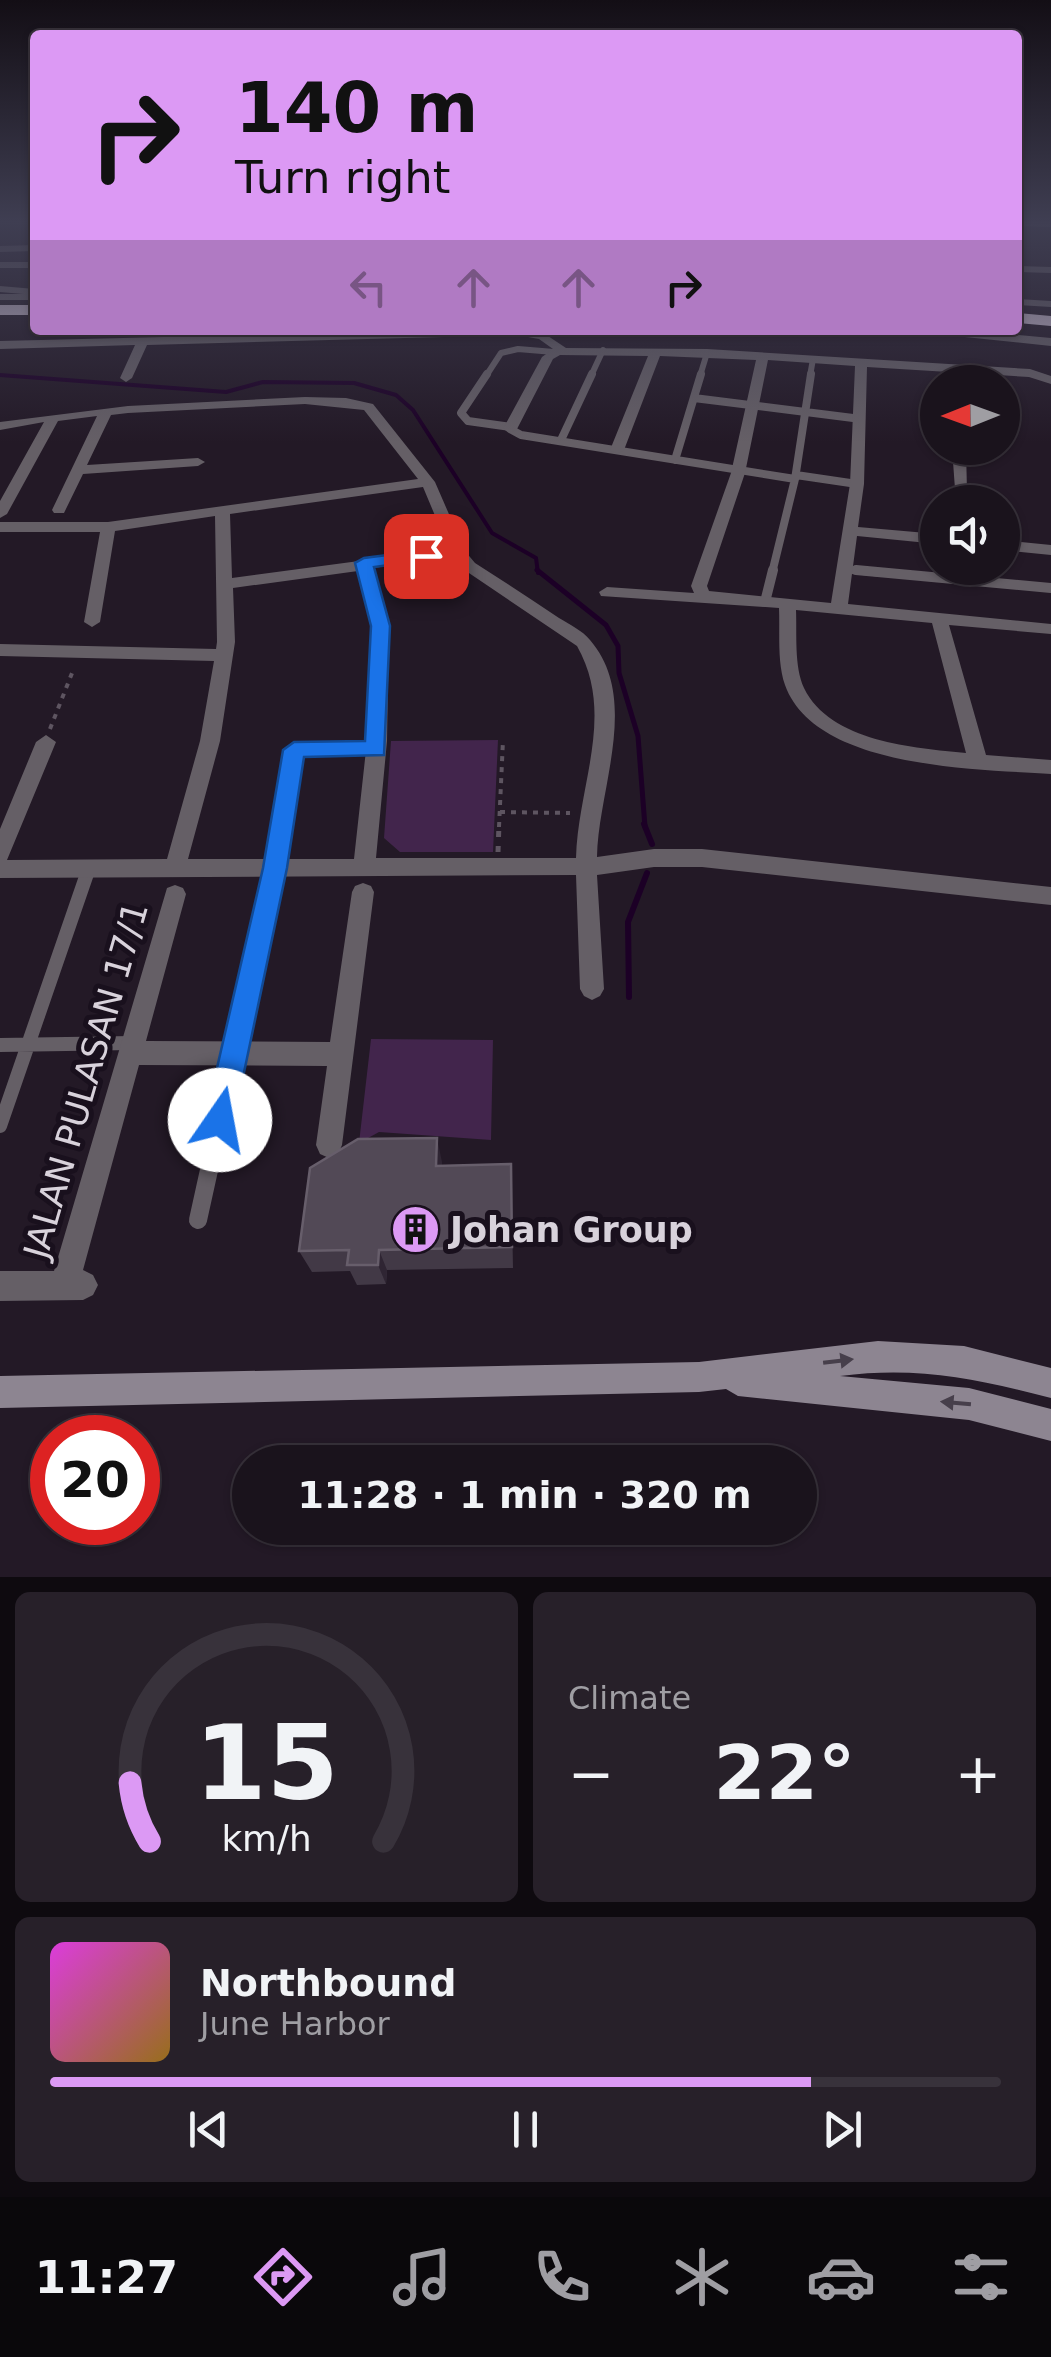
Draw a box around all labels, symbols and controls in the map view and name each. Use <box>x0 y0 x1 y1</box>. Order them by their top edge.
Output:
text: 140 m <box>235 67 478 149</box>
icon: right <box>70 70 200 200</box>
text: Turn right <box>235 151 450 204</box>
icon: left <box>341 260 396 315</box>
icon: ahead <box>446 260 501 315</box>
icon: ahead <box>551 260 606 315</box>
icon: right <box>656 260 711 315</box>
north arrow <box>920 365 1020 465</box>
map controls <box>920 365 1020 585</box>
button: sound <box>920 485 1020 585</box>
pin <box>384 514 469 599</box>
icon: arrive <box>399 529 454 584</box>
street label: JALAN PULASAN 17/1 <box>15 897 156 1265</box>
position arrow <box>168 1068 272 1172</box>
building icon: Johan Group <box>389 1204 441 1256</box>
place label: Johan Group <box>448 1210 693 1250</box>
one-way arrow <box>822 1352 854 1368</box>
one-way arrow <box>940 1395 972 1411</box>
speed limit sign: 20 <box>30 1415 160 1545</box>
text: 11:28 · 1 min · 320 m <box>297 1473 752 1517</box>
text: Climate <box>568 1679 691 1717</box>
text: 15 <box>194 1702 339 1824</box>
text: 22° <box>714 1729 855 1817</box>
text: − <box>568 1742 614 1806</box>
text: + <box>955 1742 1001 1806</box>
text: km/h <box>221 1818 312 1859</box>
text: Northbound <box>200 1961 456 2005</box>
text: June Harbor <box>200 2005 390 2043</box>
icon: previous <box>181 2102 236 2157</box>
icon: pause <box>498 2102 553 2157</box>
icon: next <box>815 2102 870 2157</box>
icon: directions <box>248 2242 318 2312</box>
icon: music <box>387 2242 457 2312</box>
icon: phone <box>527 2242 597 2312</box>
icon: climate <box>667 2242 737 2312</box>
icon: car <box>806 2242 876 2312</box>
icon: filters <box>946 2242 1016 2312</box>
text: 11:27 <box>35 2251 178 2304</box>

